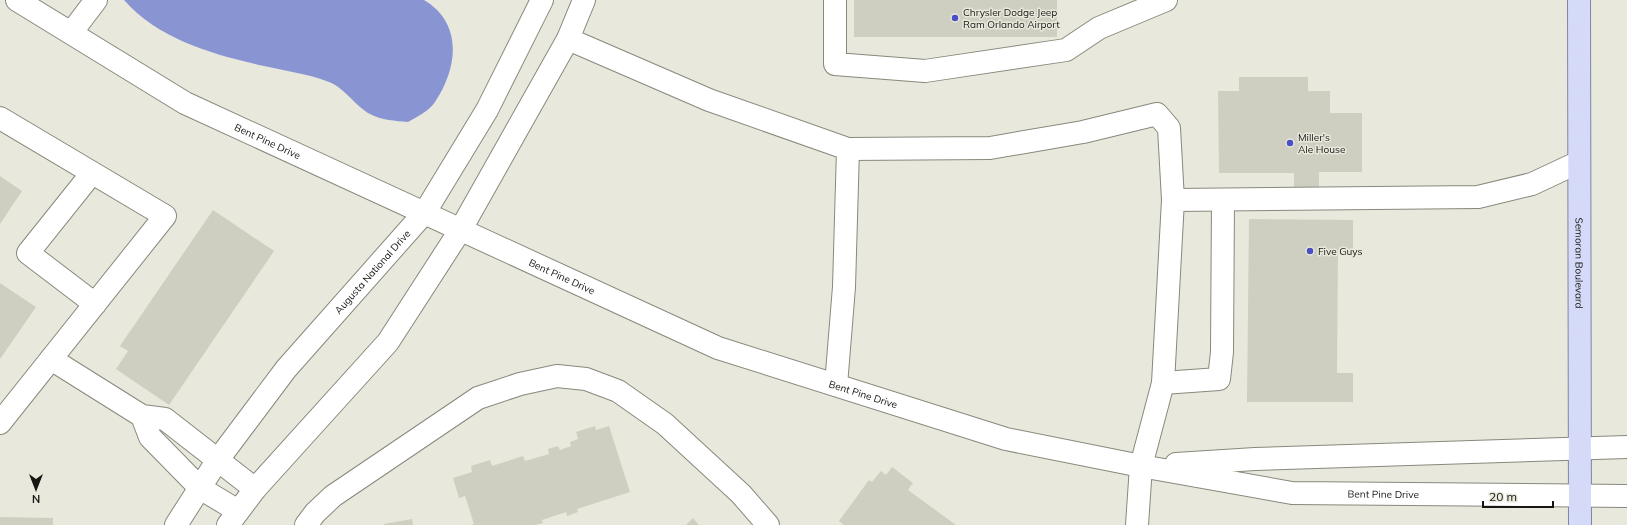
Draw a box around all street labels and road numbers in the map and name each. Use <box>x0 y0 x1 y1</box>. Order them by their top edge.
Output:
street label: Bent Pine Drive <box>232 121 303 162</box>
street label: Semoran Boulevard <box>1572 217 1586 309</box>
street label: Augusta National Drive <box>332 227 413 317</box>
street label: Bent Pine Drive <box>527 256 597 298</box>
street label: Bent Pine Drive <box>827 377 899 411</box>
street label: Bent Pine Drive <box>1347 487 1419 501</box>

